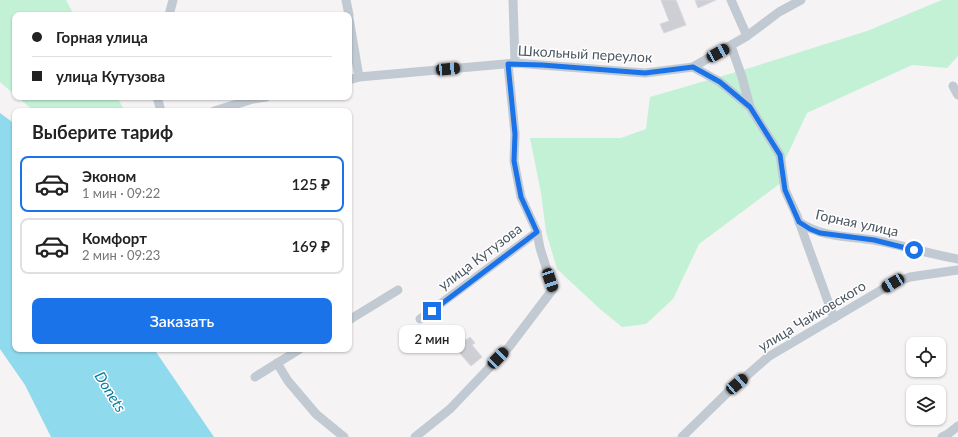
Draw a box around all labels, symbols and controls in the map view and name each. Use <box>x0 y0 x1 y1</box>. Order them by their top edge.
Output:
text: Горная улица <box>56 28 148 46</box>
street label: Школьный переулок <box>517 41 653 66</box>
car <box>705 42 731 64</box>
car <box>436 62 460 76</box>
text: улица Кутузова <box>56 67 165 85</box>
text: Выберите тариф <box>32 121 173 143</box>
icon: car <box>34 166 70 202</box>
text: Эконом <box>82 167 136 185</box>
text: 125 ₽ <box>291 175 330 193</box>
text: 1 мин · 09:22 <box>82 185 160 201</box>
street label: Горная улица <box>814 205 900 240</box>
street label: улица Кутузова <box>435 220 525 294</box>
icon: car <box>34 228 70 264</box>
text: Комфорт <box>82 229 147 247</box>
text: 169 ₽ <box>291 237 330 255</box>
route start <box>905 241 923 259</box>
text: 2 мин · 09:23 <box>82 247 160 263</box>
car <box>541 267 559 293</box>
car <box>880 272 906 294</box>
street label: улица Чайковского <box>755 277 869 354</box>
button: Заказать <box>32 298 332 344</box>
route end <box>423 302 441 320</box>
callout: 2 мин <box>399 325 465 353</box>
text: 2 мин <box>415 331 449 347</box>
map controls <box>906 337 946 425</box>
button: locate <box>906 337 946 377</box>
car <box>485 345 511 371</box>
water label: Donets <box>91 368 130 415</box>
car <box>724 372 750 396</box>
button: layers <box>906 385 946 425</box>

